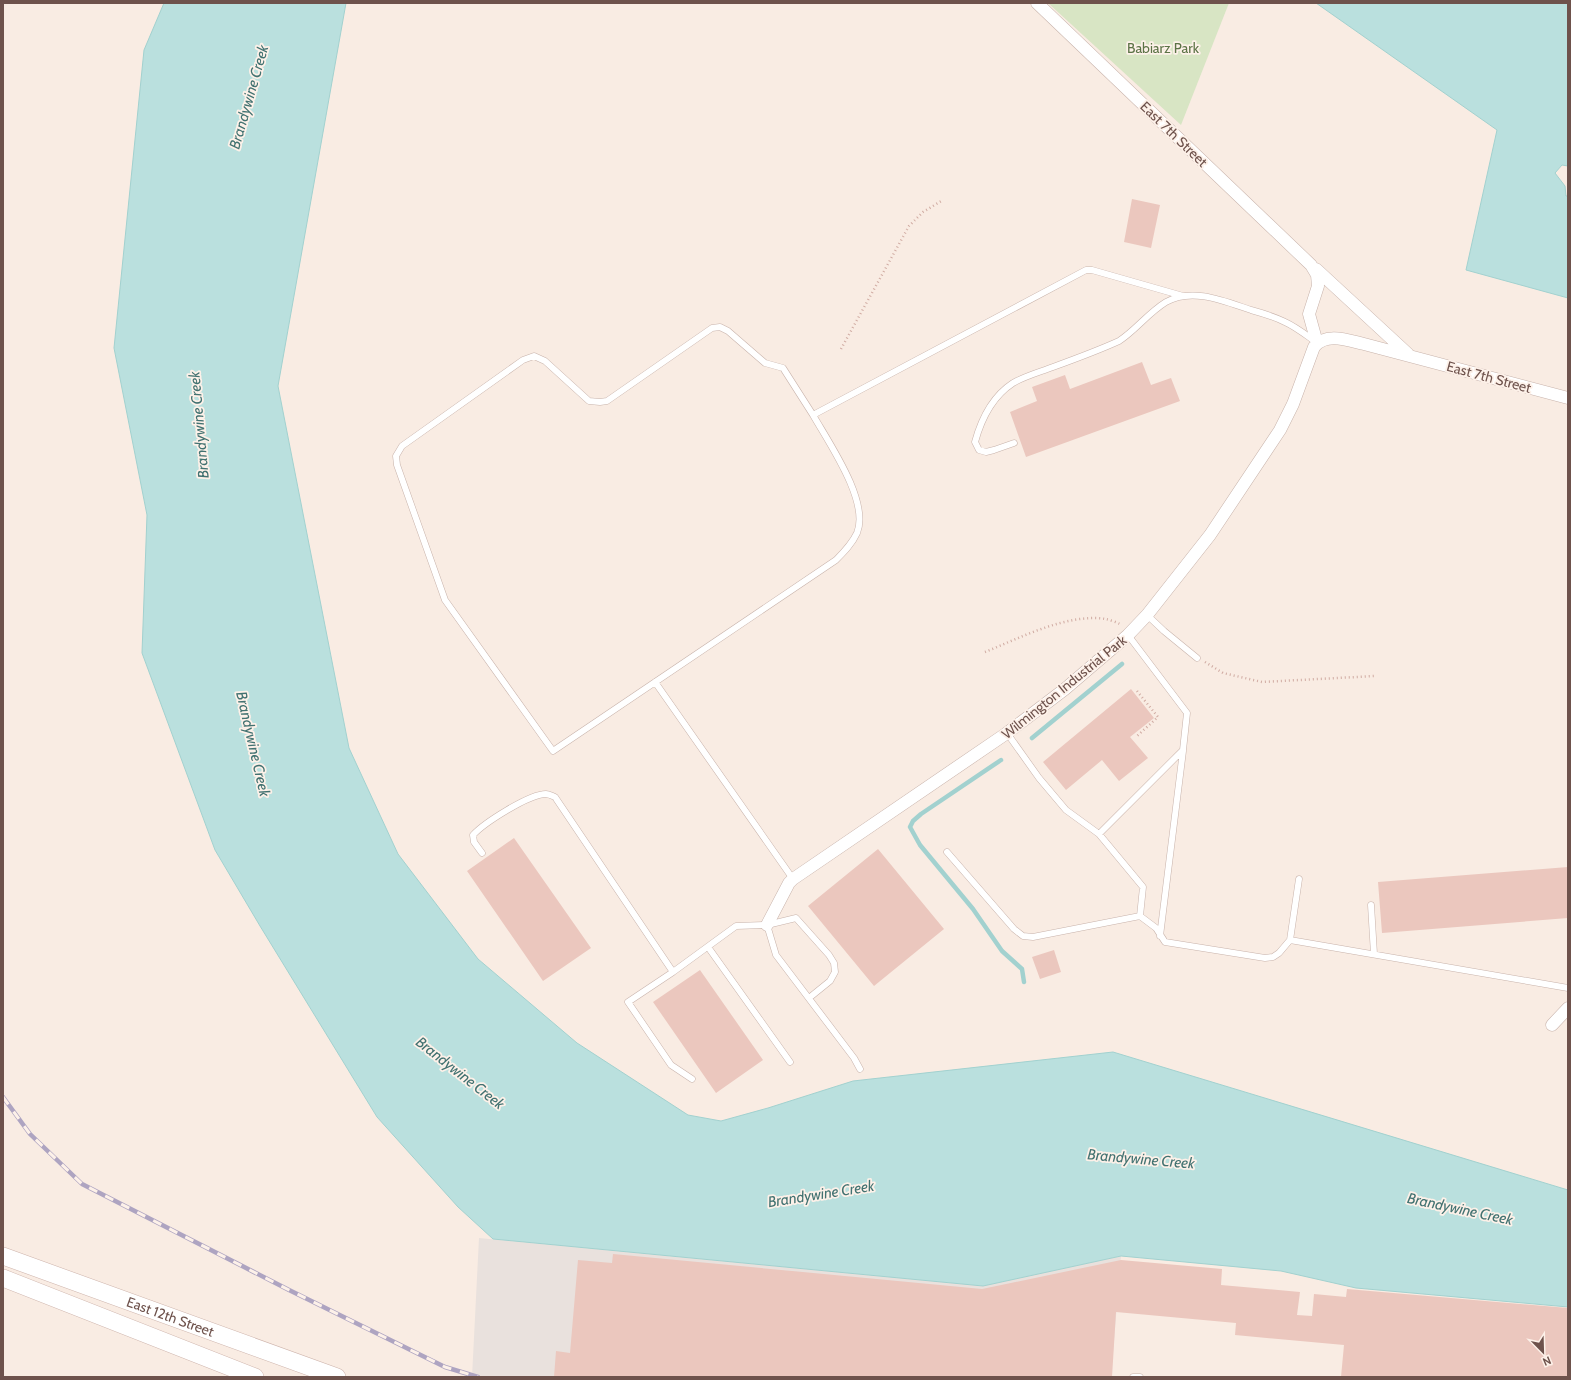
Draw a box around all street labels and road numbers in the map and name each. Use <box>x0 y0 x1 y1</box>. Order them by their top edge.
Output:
street label: East 7th Street <box>1137 97 1212 171</box>
street label: East 7th Street <box>1445 357 1533 397</box>
street label: Wilmington Industrial Park <box>998 631 1131 743</box>
street label: East 12th Street <box>124 1293 217 1341</box>

